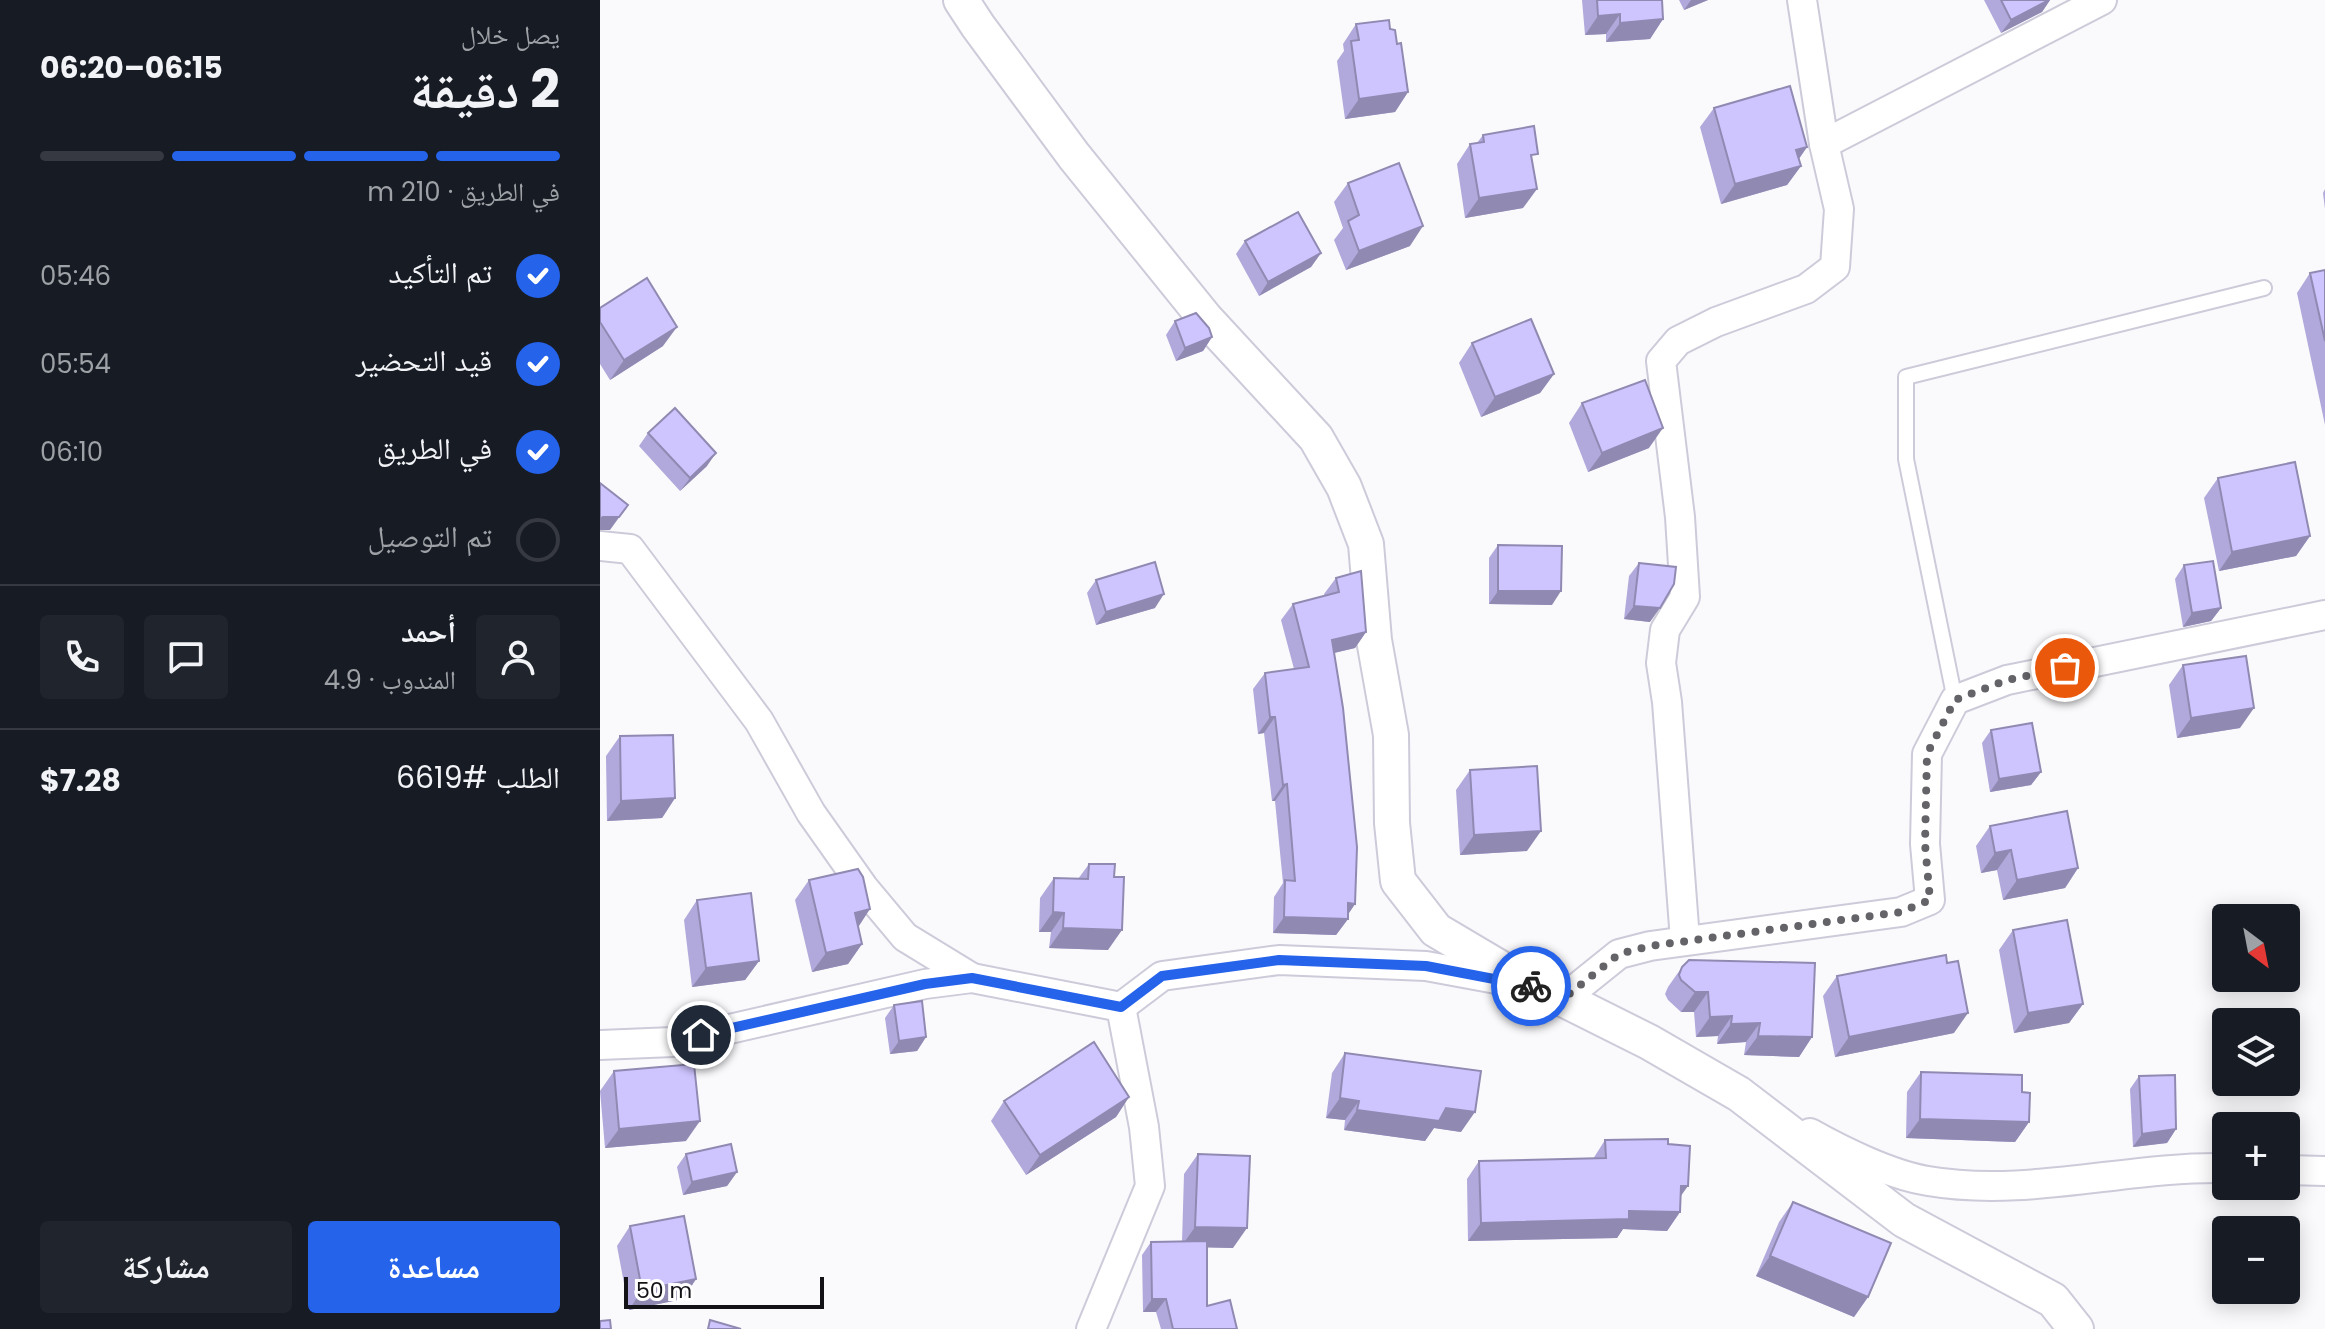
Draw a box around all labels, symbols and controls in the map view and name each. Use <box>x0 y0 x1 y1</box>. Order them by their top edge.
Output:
text: يصل خلال <box>461 17 560 53</box>
text: 06:15–06:20 <box>40 46 223 89</box>
text: 2 دقيقة <box>410 53 560 126</box>
text: في الطريق · 210 m <box>367 174 560 210</box>
text: تم التأكيد <box>389 251 492 294</box>
icon: check <box>516 254 560 298</box>
text: 05:46 <box>40 258 111 294</box>
text: قيد التحضير <box>356 339 492 382</box>
icon: check <box>516 342 560 386</box>
text: 05:54 <box>40 346 111 382</box>
text: في الطريق <box>377 427 492 470</box>
icon: check <box>516 430 560 474</box>
text: 06:10 <box>40 434 103 470</box>
text: تم التوصيل <box>367 515 492 558</box>
text: أحمد <box>401 610 456 653</box>
button: phone <box>40 615 124 699</box>
button: chat <box>144 615 228 699</box>
button: person <box>476 615 560 699</box>
pin <box>2031 634 2099 702</box>
icon: bag <box>2043 646 2087 690</box>
text: المندوب · 4.9 <box>324 662 456 698</box>
text: الطلب #6619 <box>396 756 560 799</box>
text: $7.28 <box>40 759 121 802</box>
north arrow <box>2212 904 2300 992</box>
map controls <box>2212 904 2300 1304</box>
courier <box>1491 946 1571 1026</box>
icon: bike <box>1509 964 1553 1008</box>
pin <box>667 1001 735 1069</box>
button: layers <box>2212 1008 2300 1096</box>
icon: home <box>679 1013 723 1057</box>
button: + <box>2212 1112 2300 1200</box>
button: − <box>2212 1216 2300 1304</box>
button: مشاركة <box>40 1221 292 1313</box>
button: مساعدة <box>308 1221 560 1313</box>
scale bar <box>624 1273 824 1309</box>
text: 50 m <box>636 1275 692 1306</box>

